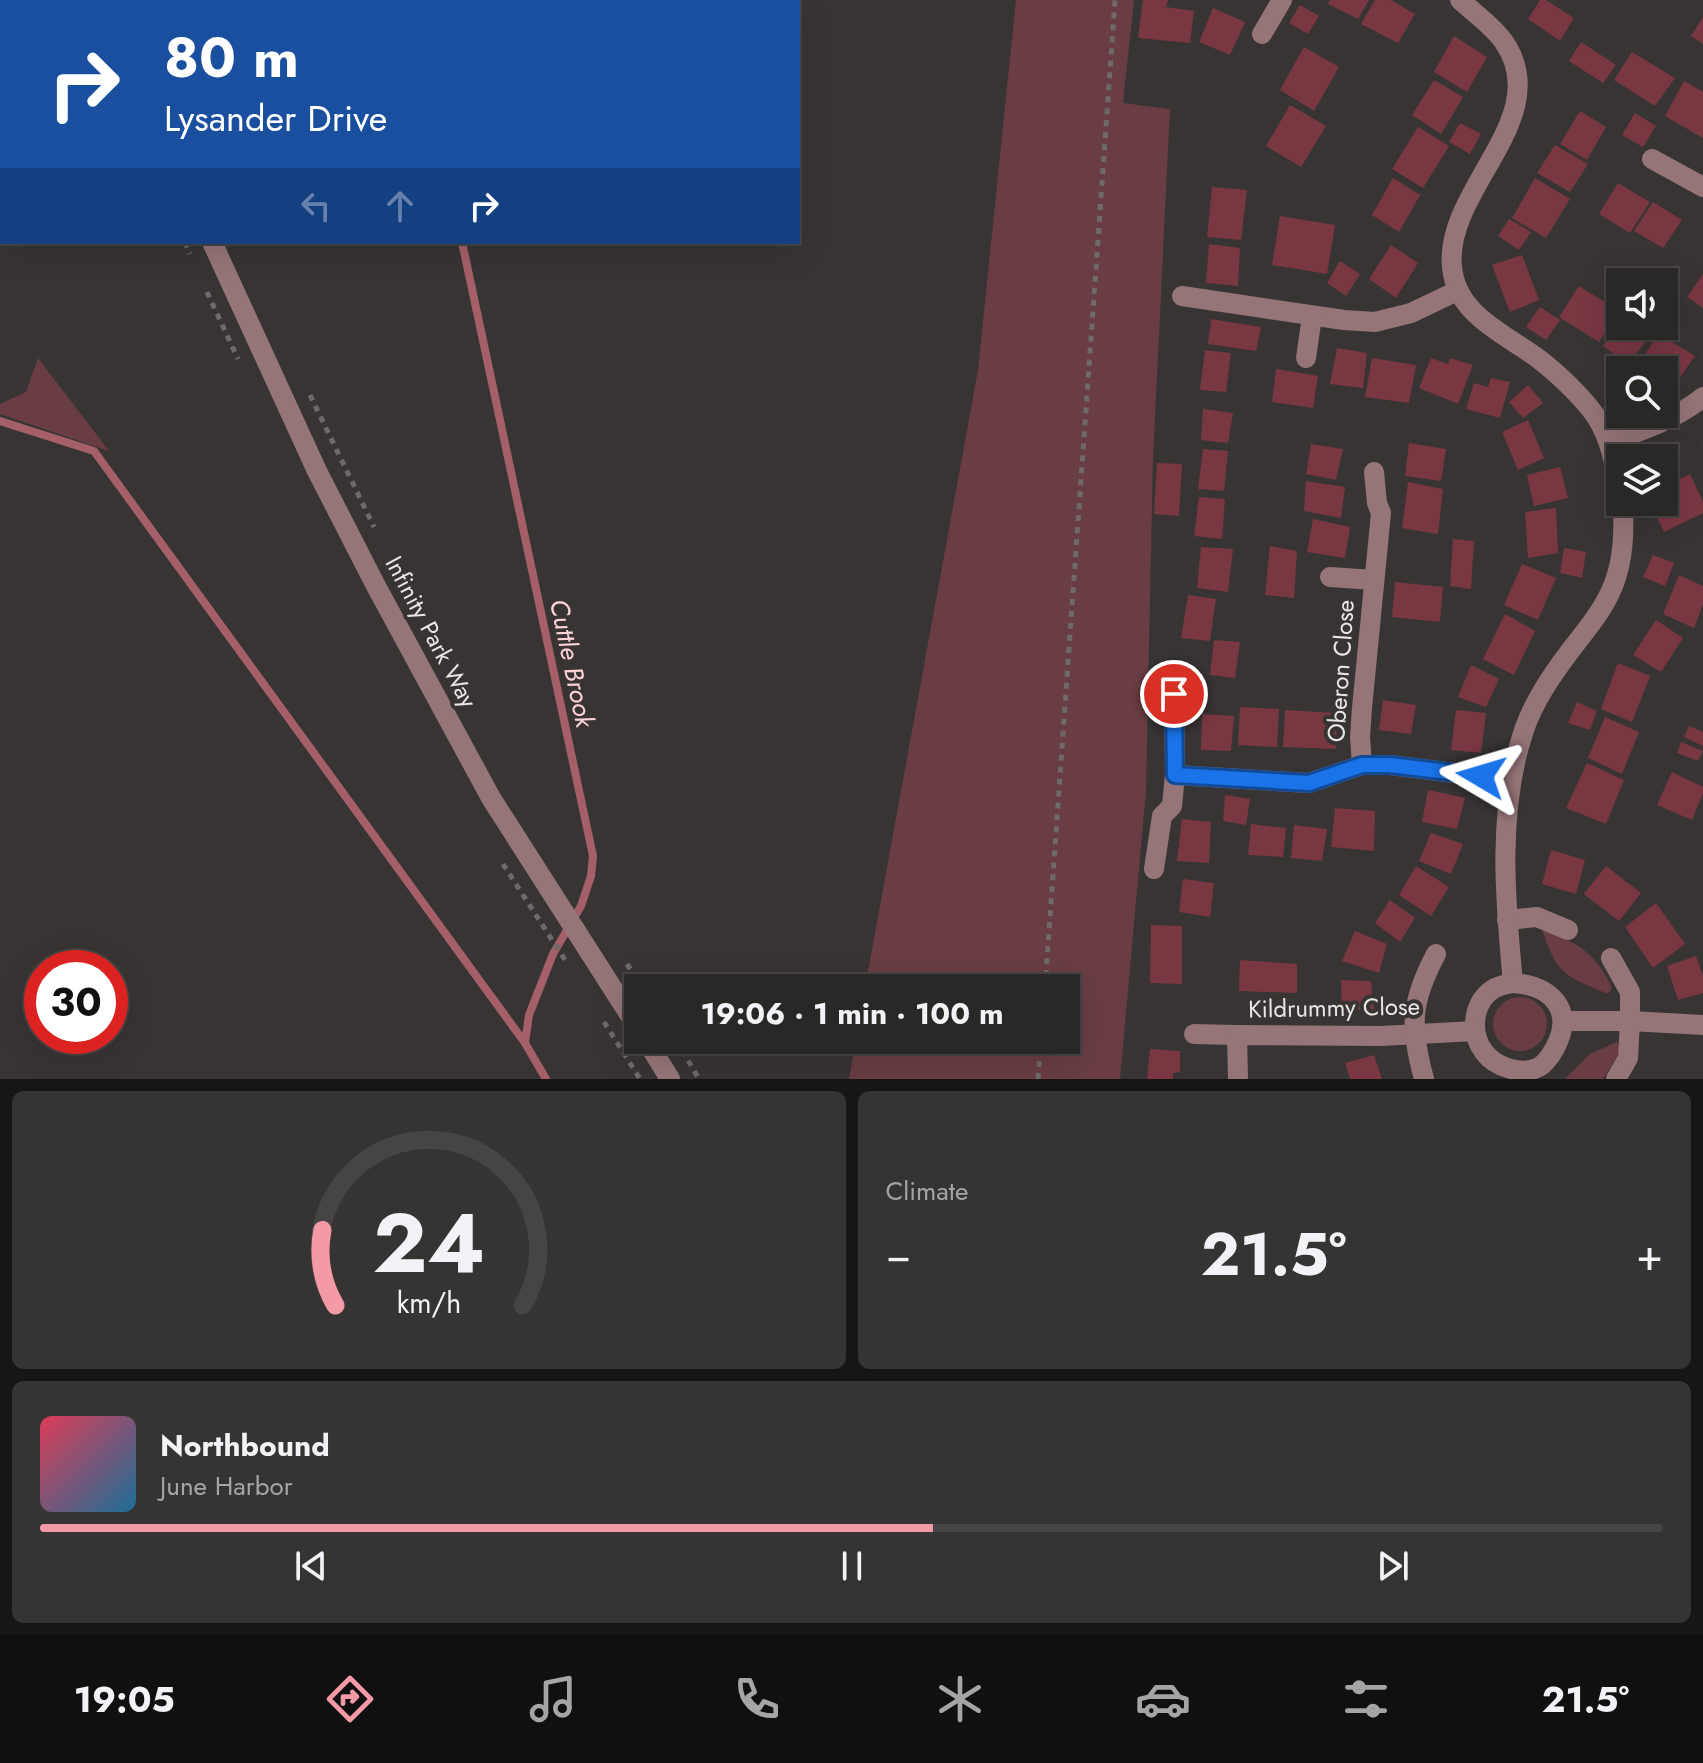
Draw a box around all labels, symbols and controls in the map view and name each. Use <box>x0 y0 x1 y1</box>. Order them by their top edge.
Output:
text: 80 m <box>164 17 299 98</box>
icon: right <box>32 32 136 136</box>
text: Lysander Drive <box>164 92 387 144</box>
icon: left <box>294 184 338 228</box>
icon: ahead <box>378 184 422 228</box>
icon: right <box>462 184 506 228</box>
map controls <box>1606 268 1678 516</box>
button: sound <box>1606 268 1678 340</box>
button: search <box>1606 356 1678 428</box>
button: layers <box>1606 444 1678 516</box>
street label: Infinity Park Way <box>377 550 486 714</box>
water label: Cuttle Brook <box>540 595 605 733</box>
street label: Oberon Close <box>1318 598 1363 743</box>
pin <box>1140 660 1208 728</box>
icon: arrive <box>1152 672 1196 716</box>
position arrow <box>1439 734 1523 818</box>
speed limit sign: 30 <box>24 950 128 1054</box>
street label: Kildrummy Close <box>1248 989 1420 1026</box>
text: 19:06 · 1 min · 100 m <box>700 992 1004 1035</box>
text: Climate <box>886 1172 968 1210</box>
text: 24 <box>372 1183 485 1303</box>
text: 21.5° <box>1201 1211 1347 1298</box>
text: − <box>886 1223 911 1287</box>
text: + <box>1636 1223 1663 1287</box>
text: km/h <box>396 1282 461 1324</box>
text: Northbound <box>160 1424 330 1467</box>
text: June Harbor <box>160 1467 293 1505</box>
icon: previous <box>289 1544 333 1588</box>
icon: pause <box>830 1544 874 1588</box>
icon: next <box>1371 1544 1415 1588</box>
icon: directions <box>322 1671 378 1727</box>
icon: music <box>525 1671 581 1727</box>
icon: phone <box>729 1671 785 1727</box>
icon: climate <box>932 1671 988 1727</box>
icon: car <box>1135 1671 1191 1727</box>
icon: filters <box>1338 1671 1394 1727</box>
text: 19:05 <box>74 1673 175 1725</box>
text: 21.5° <box>1542 1673 1629 1725</box>

